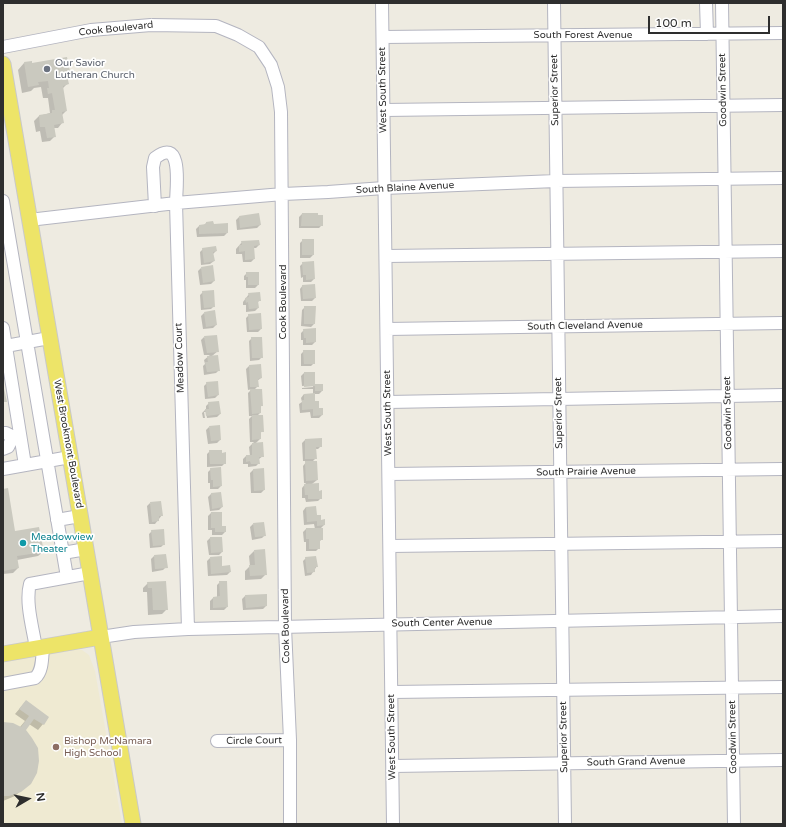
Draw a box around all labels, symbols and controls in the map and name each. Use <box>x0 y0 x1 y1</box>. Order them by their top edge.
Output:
scale bar <box>650 8 772 34</box>
text: 100 m <box>655 16 692 30</box>
street label: Cook Boulevard <box>78 19 154 39</box>
street label: South Forest Avenue <box>534 29 632 41</box>
street label: West South Street <box>376 47 390 133</box>
street label: Goodwin Street <box>716 53 730 127</box>
street label: Superior Street <box>548 54 562 126</box>
place label: Our Savior Lutheran Church <box>55 57 135 80</box>
marker: Our Savior Lutheran Church <box>42 64 52 74</box>
street label: South Blaine Avenue <box>356 179 454 197</box>
street label: Cook Boulevard <box>277 265 289 339</box>
street label: South Cleveland Avenue <box>527 319 643 333</box>
street label: Meadow Court <box>173 323 187 393</box>
street label: West South Street <box>381 370 395 456</box>
street label: Goodwin Street <box>721 376 735 450</box>
street label: Superior Street <box>552 377 566 449</box>
street label: West Brookmont Boulevard <box>51 379 85 509</box>
street label: South Prairie Avenue <box>536 465 636 479</box>
place label: Meadowview Theater <box>31 531 93 554</box>
marker: Meadowview Theater <box>18 538 28 548</box>
street label: Cook Boulevard <box>279 588 293 664</box>
street label: South Center Avenue <box>391 616 493 630</box>
street label: West South Street <box>385 694 399 780</box>
street label: Goodwin Street <box>726 700 740 774</box>
street label: Superior Street <box>557 701 571 773</box>
place label: Bishop McNamara High School <box>64 735 152 758</box>
street label: Circle Court <box>226 735 282 747</box>
marker: Bishop McNamara High School <box>51 742 61 752</box>
street label: South Grand Avenue <box>587 755 685 769</box>
north arrow <box>8 779 48 819</box>
text: N <box>33 792 47 802</box>

